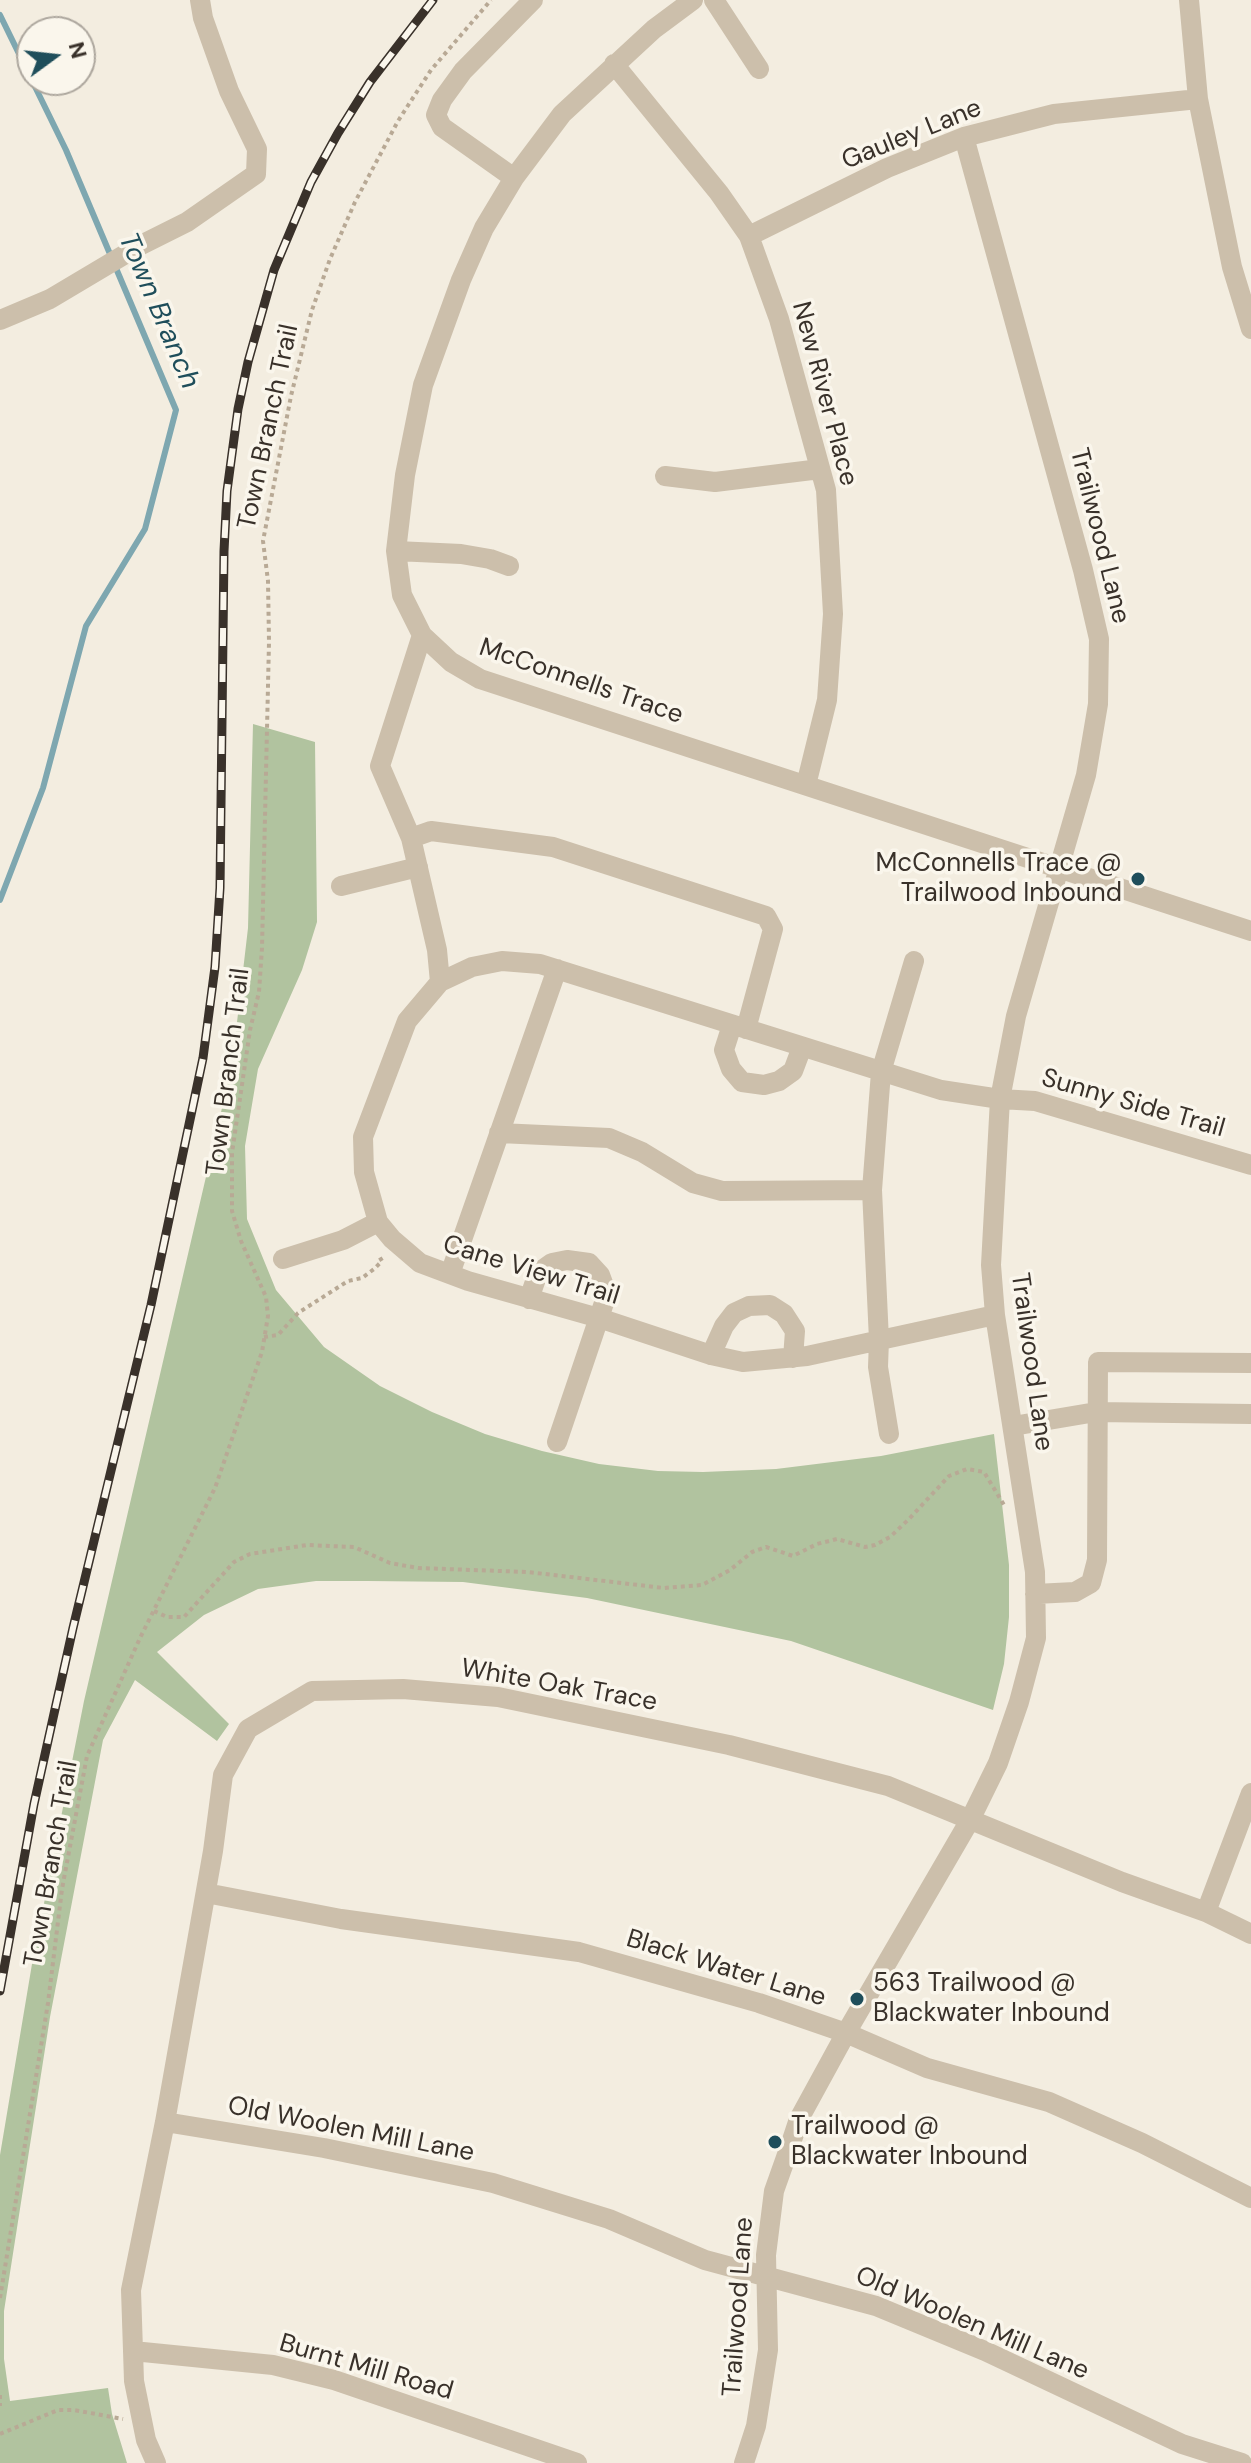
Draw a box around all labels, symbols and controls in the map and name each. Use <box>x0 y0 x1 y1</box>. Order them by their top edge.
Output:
north arrow <box>16 16 96 96</box>
text: N <box>62 39 94 62</box>
street label: Gauley Lane <box>838 93 986 177</box>
water label: Town Branch <box>110 228 206 394</box>
street label: New River Place <box>784 298 864 490</box>
street label: Town Branch Trail <box>232 322 306 532</box>
street label: Trailwood Lane <box>1062 445 1136 627</box>
street label: McConnells Trace <box>475 632 687 732</box>
place label: McConnells Trace @ Trailwood Inbound <box>875 848 1122 910</box>
marker: McConnells Trace @ Trailwood Inbound <box>1129 870 1147 888</box>
street label: Town Branch Trail <box>201 966 257 1178</box>
street label: Sunny Side Trail <box>1038 1063 1228 1145</box>
street label: Cane View Trail <box>439 1229 623 1313</box>
street label: Trailwood Lane <box>1003 1271 1059 1453</box>
street label: White Oak Trace <box>458 1653 660 1719</box>
street label: Town Branch Trail <box>19 1758 85 1970</box>
street label: Black Water Lane <box>623 1924 829 2014</box>
place label: 563 Trailwood @ Blackwater Inbound <box>873 1968 1110 2030</box>
marker: 563 Trailwood @ Blackwater Inbound <box>848 1990 866 2008</box>
street label: Old Woolen Mill Lane <box>225 2091 477 2169</box>
place label: Trailwood @ Blackwater Inbound <box>791 2111 1028 2172</box>
marker: Trailwood @ Blackwater Inbound <box>766 2133 784 2151</box>
street label: Trailwood Lane <box>717 2216 761 2398</box>
street label: Old Woolen Mill Lane <box>851 2261 1093 2387</box>
street label: Burnt Mill Road <box>275 2328 457 2408</box>

